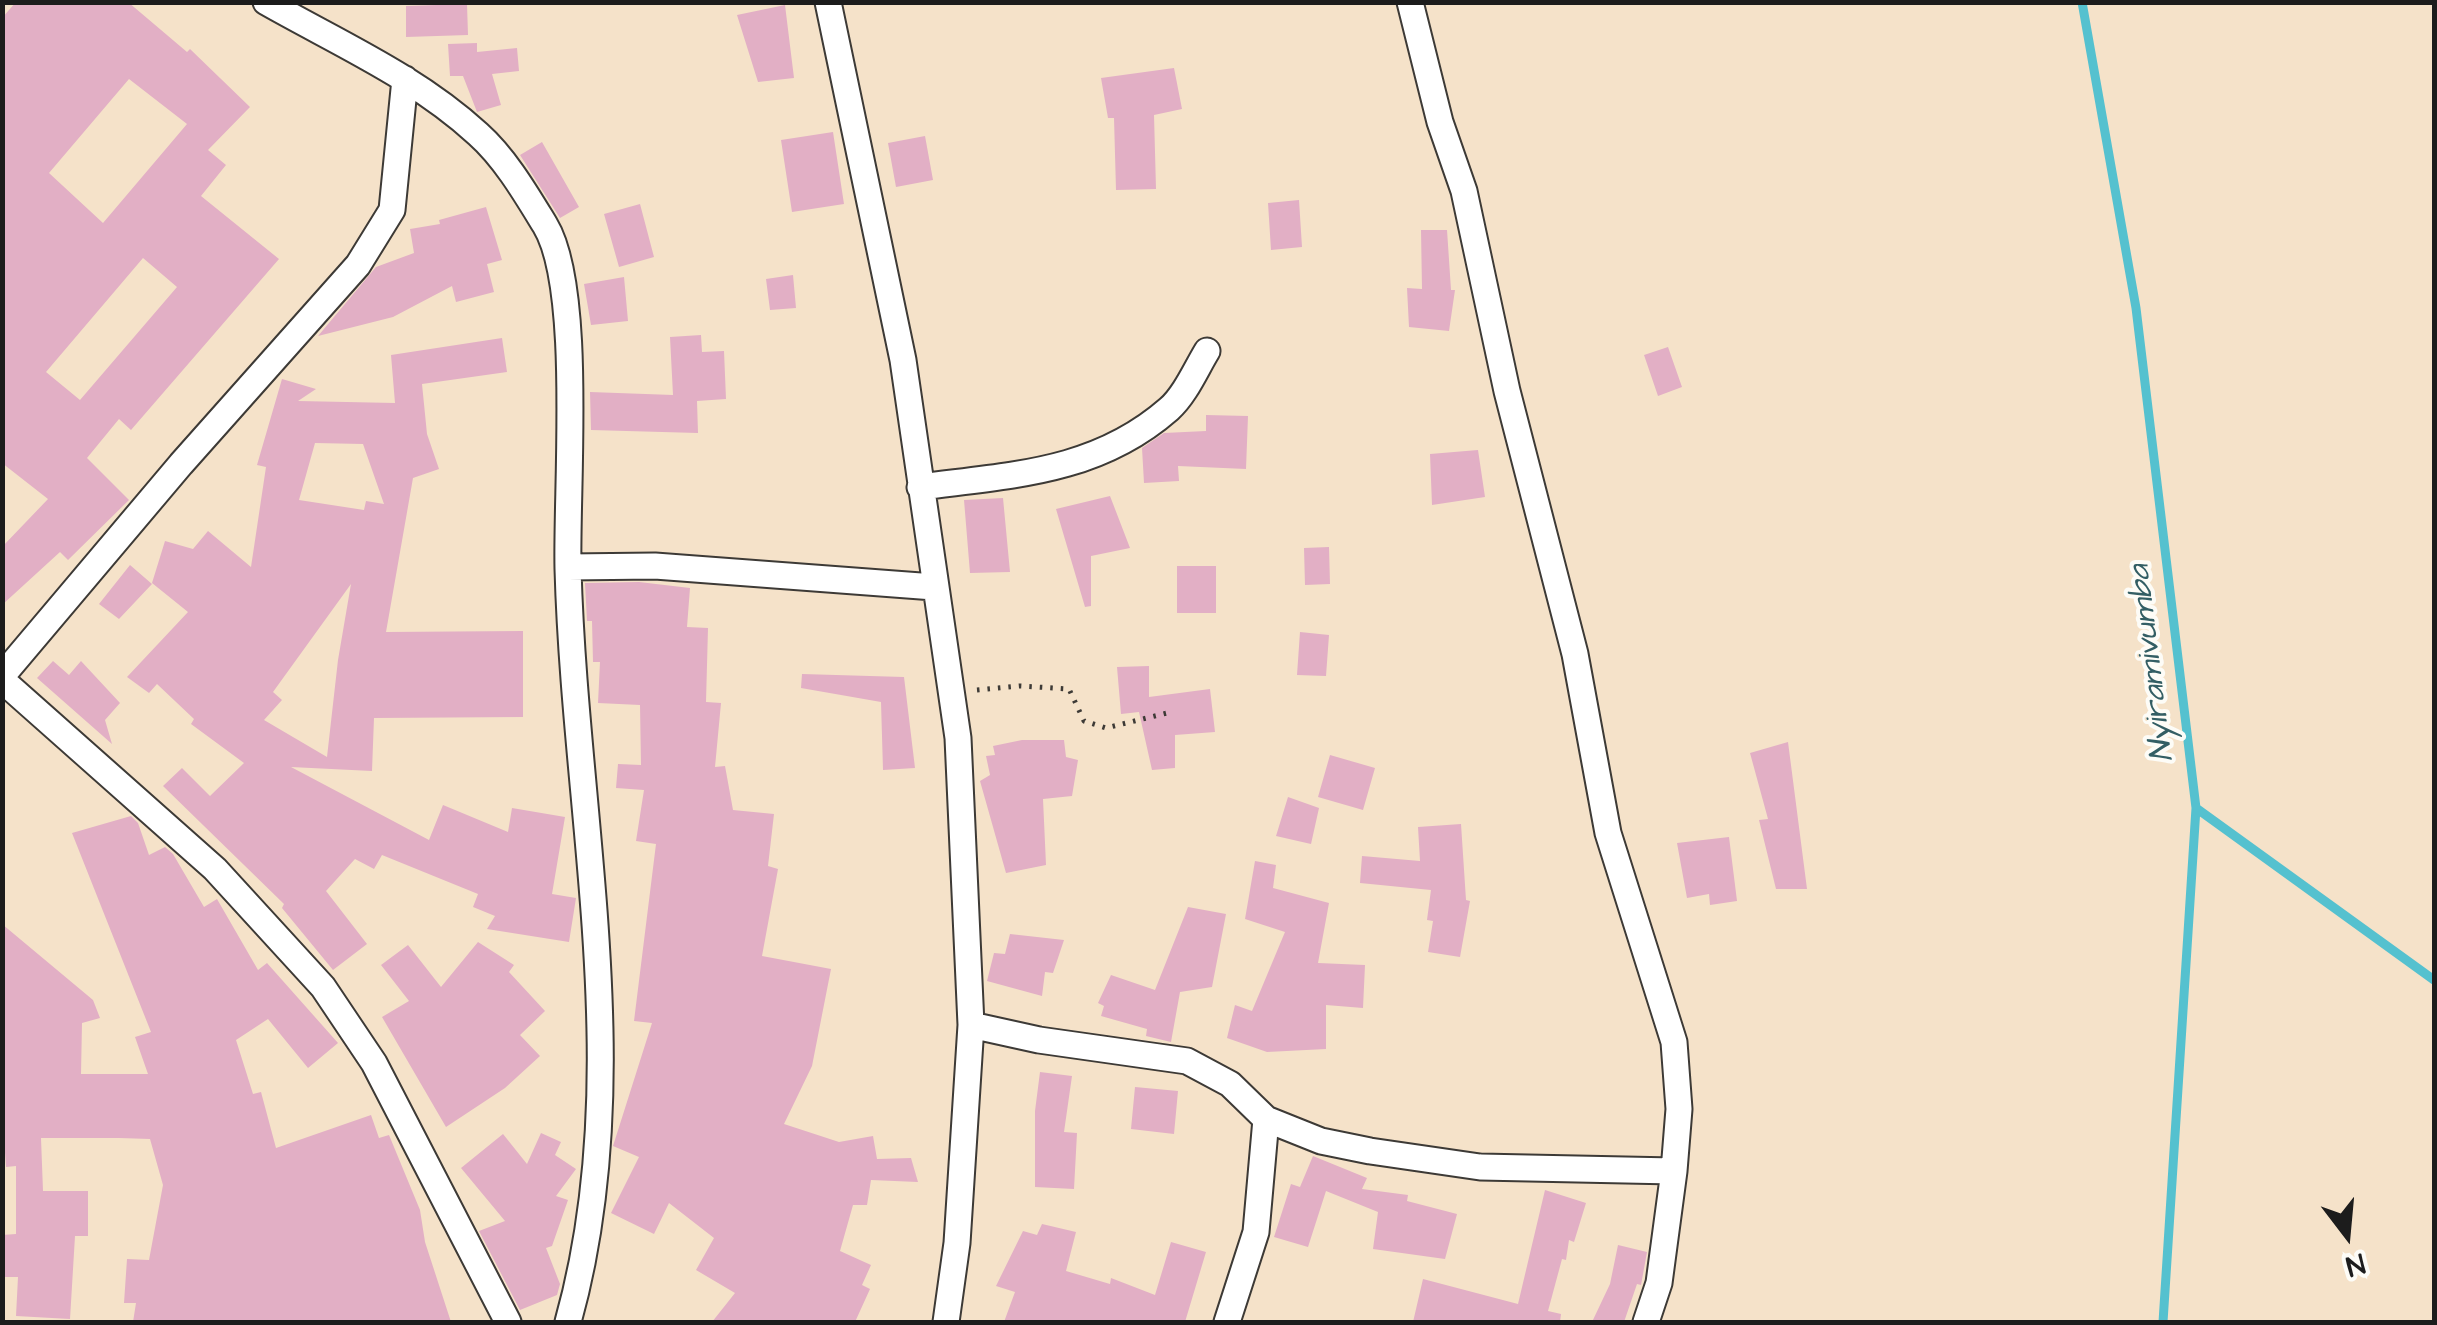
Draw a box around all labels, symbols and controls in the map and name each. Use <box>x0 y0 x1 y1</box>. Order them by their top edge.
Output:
water label: Nyiramivumba <box>2122 562 2184 764</box>
north arrow <box>2297 1185 2397 1285</box>
text: N <box>2342 1243 2369 1285</box>

